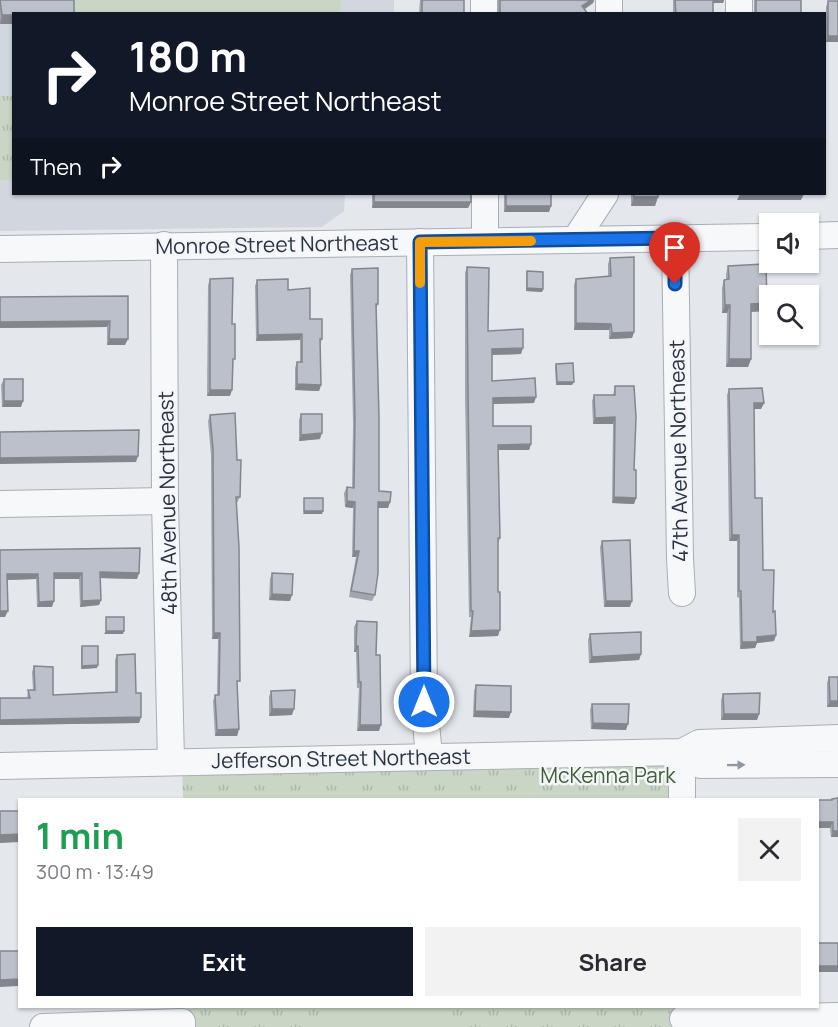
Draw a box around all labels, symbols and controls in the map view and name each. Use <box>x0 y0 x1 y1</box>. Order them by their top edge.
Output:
text: 180 m <box>129 27 247 85</box>
icon: right <box>30 36 108 114</box>
text: Monroe Street Northeast <box>129 82 442 119</box>
icon: right <box>94 150 127 183</box>
text: Then <box>30 152 82 182</box>
map controls <box>759 213 819 345</box>
button: sound <box>759 213 819 273</box>
pin <box>649 222 700 284</box>
street label: Monroe Street Northeast <box>155 228 399 260</box>
icon: arrive <box>658 231 691 264</box>
button: search <box>759 285 819 345</box>
street label: 47th Avenue Northeast <box>662 340 694 562</box>
street label: 48th Avenue Northeast <box>151 391 183 615</box>
position arrow <box>392 670 456 734</box>
street label: Jefferson Street Northeast <box>211 742 471 774</box>
one-way arrow <box>727 760 746 770</box>
park label: McKenna Park <box>540 761 676 789</box>
text: 1 min <box>36 811 124 860</box>
button: close <box>738 818 801 881</box>
text: 300 m · 13:49 <box>36 858 154 885</box>
button: Exit <box>36 927 413 996</box>
button: Share <box>425 927 801 996</box>

